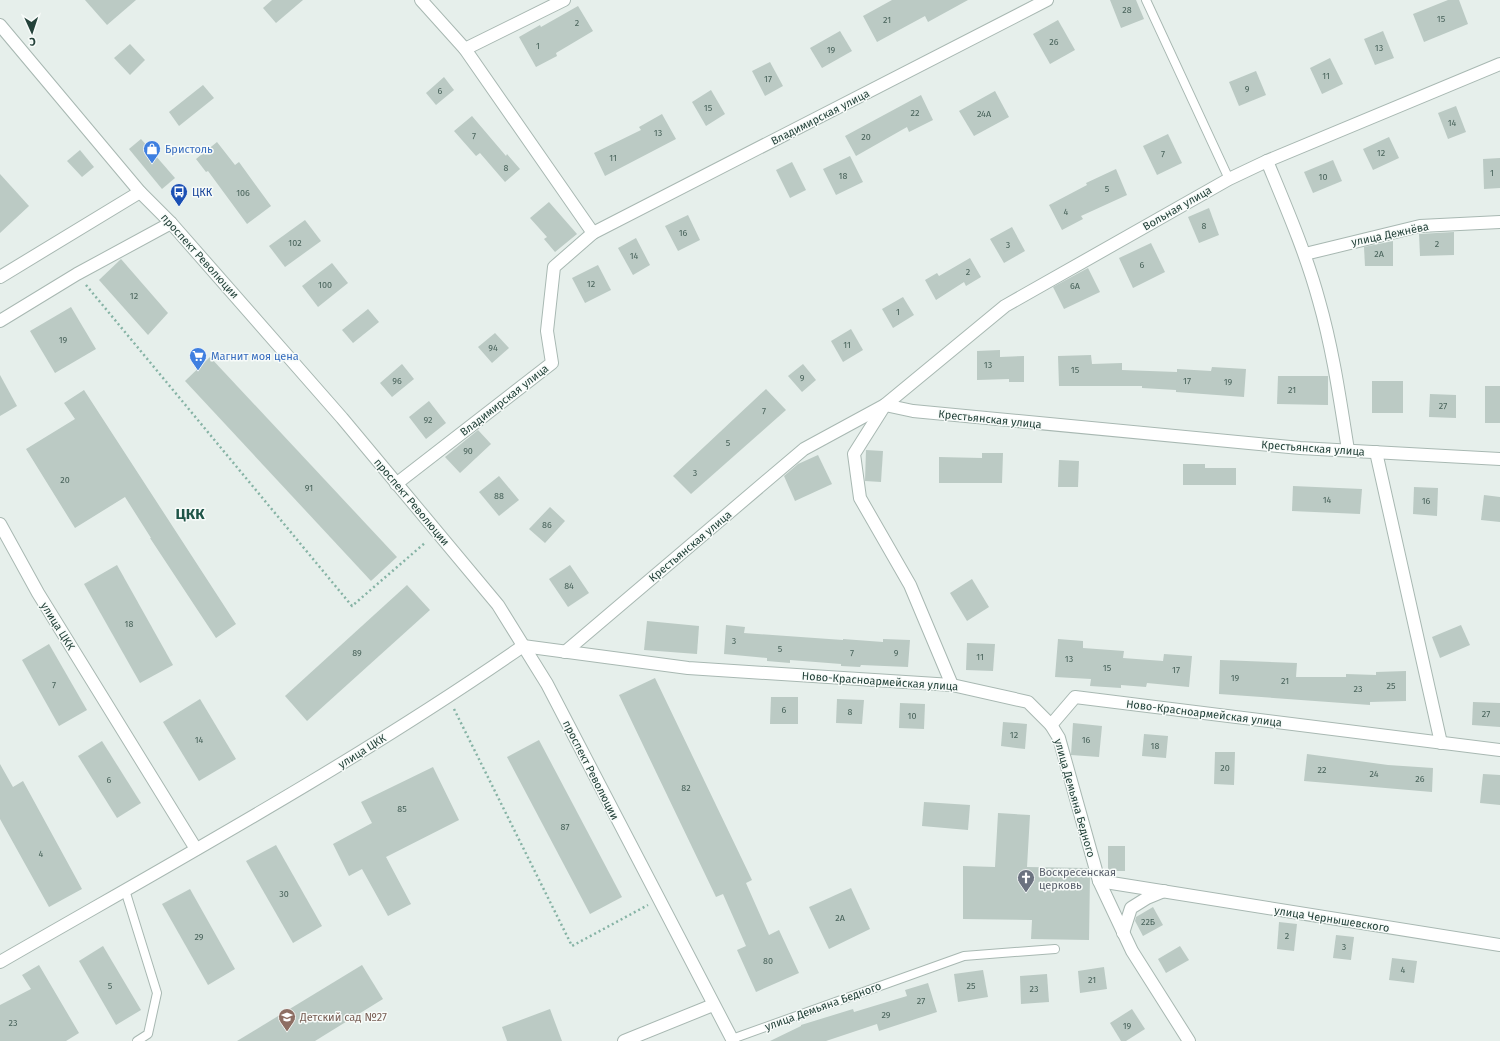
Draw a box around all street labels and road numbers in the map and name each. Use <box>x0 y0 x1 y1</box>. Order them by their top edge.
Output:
street label: Владимирская улица <box>769 87 872 148</box>
street label: Вольная улица <box>1141 184 1214 233</box>
street label: проспект Революции <box>158 211 241 302</box>
street label: улица Дежнёва <box>1350 220 1430 249</box>
street label: Владимирская улица <box>457 362 551 439</box>
street label: Крестьянская улица <box>938 408 1042 431</box>
street label: Крестьянская улица <box>1261 438 1365 459</box>
street label: проспект Революции <box>371 456 452 549</box>
street label: Крестьянская улица <box>646 508 734 585</box>
street label: улица ЦКК <box>38 600 78 653</box>
street label: Ново-Красноармейская улица <box>801 670 959 693</box>
street label: Ново-Красноармейская улица <box>1125 697 1283 730</box>
street label: проспект Революции <box>560 718 621 822</box>
street label: улица ЦКК <box>336 731 389 771</box>
street label: улица Демьяна Бедного <box>1051 737 1098 859</box>
street label: улица Чернышевского <box>1273 904 1390 935</box>
street label: улица Демьяна Бедного <box>763 979 883 1034</box>

